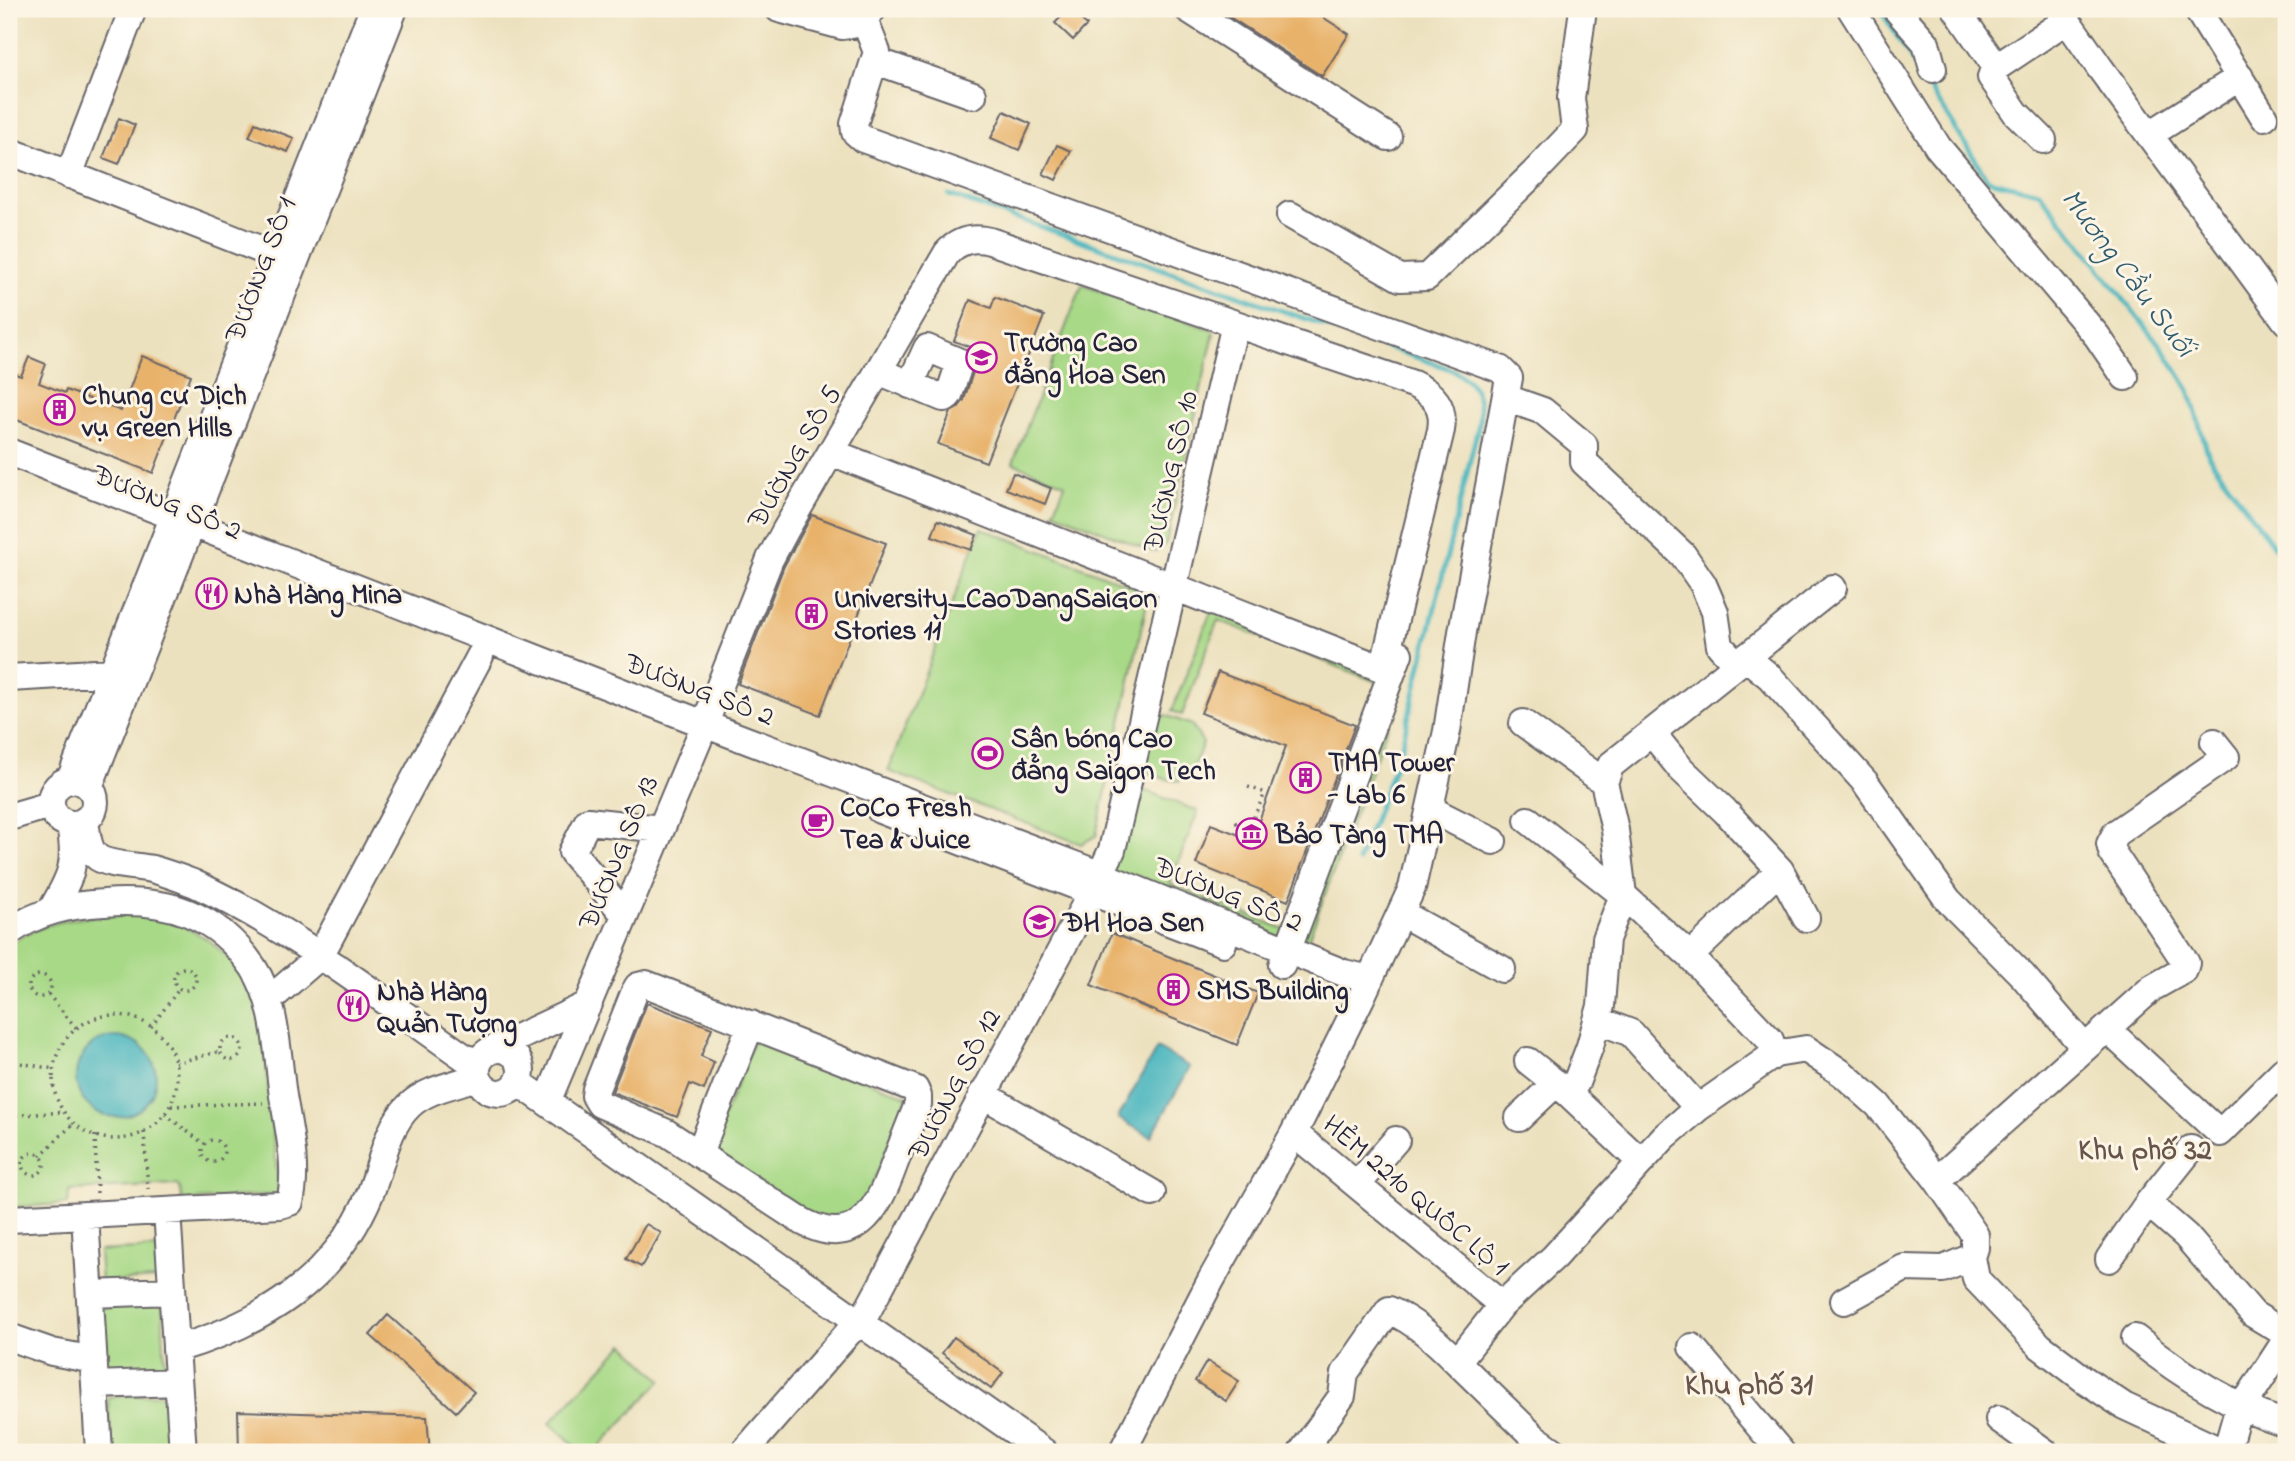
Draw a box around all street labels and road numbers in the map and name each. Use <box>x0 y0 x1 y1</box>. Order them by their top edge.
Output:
street label: ĐƯỜNG SỐ 1 <box>215 192 309 350</box>
street label: ĐƯỜNG SỐ 5 <box>738 378 854 538</box>
street label: ĐƯỜNG SỐ 10 <box>1134 387 1211 558</box>
street label: ĐƯỜNG SỐ 2 <box>85 455 247 553</box>
street label: ĐƯỜNG SỐ 2 <box>617 644 780 739</box>
street label: ĐƯỜNG SỐ 13 <box>569 770 671 938</box>
street label: ĐƯỜNG SỐ 2 <box>1146 847 1308 945</box>
street label: ĐƯỜNG SỐ 12 <box>898 1003 1013 1170</box>
street label: HẺM 2210 QUỐC LỘ 1 <box>1312 1106 1517 1287</box>

